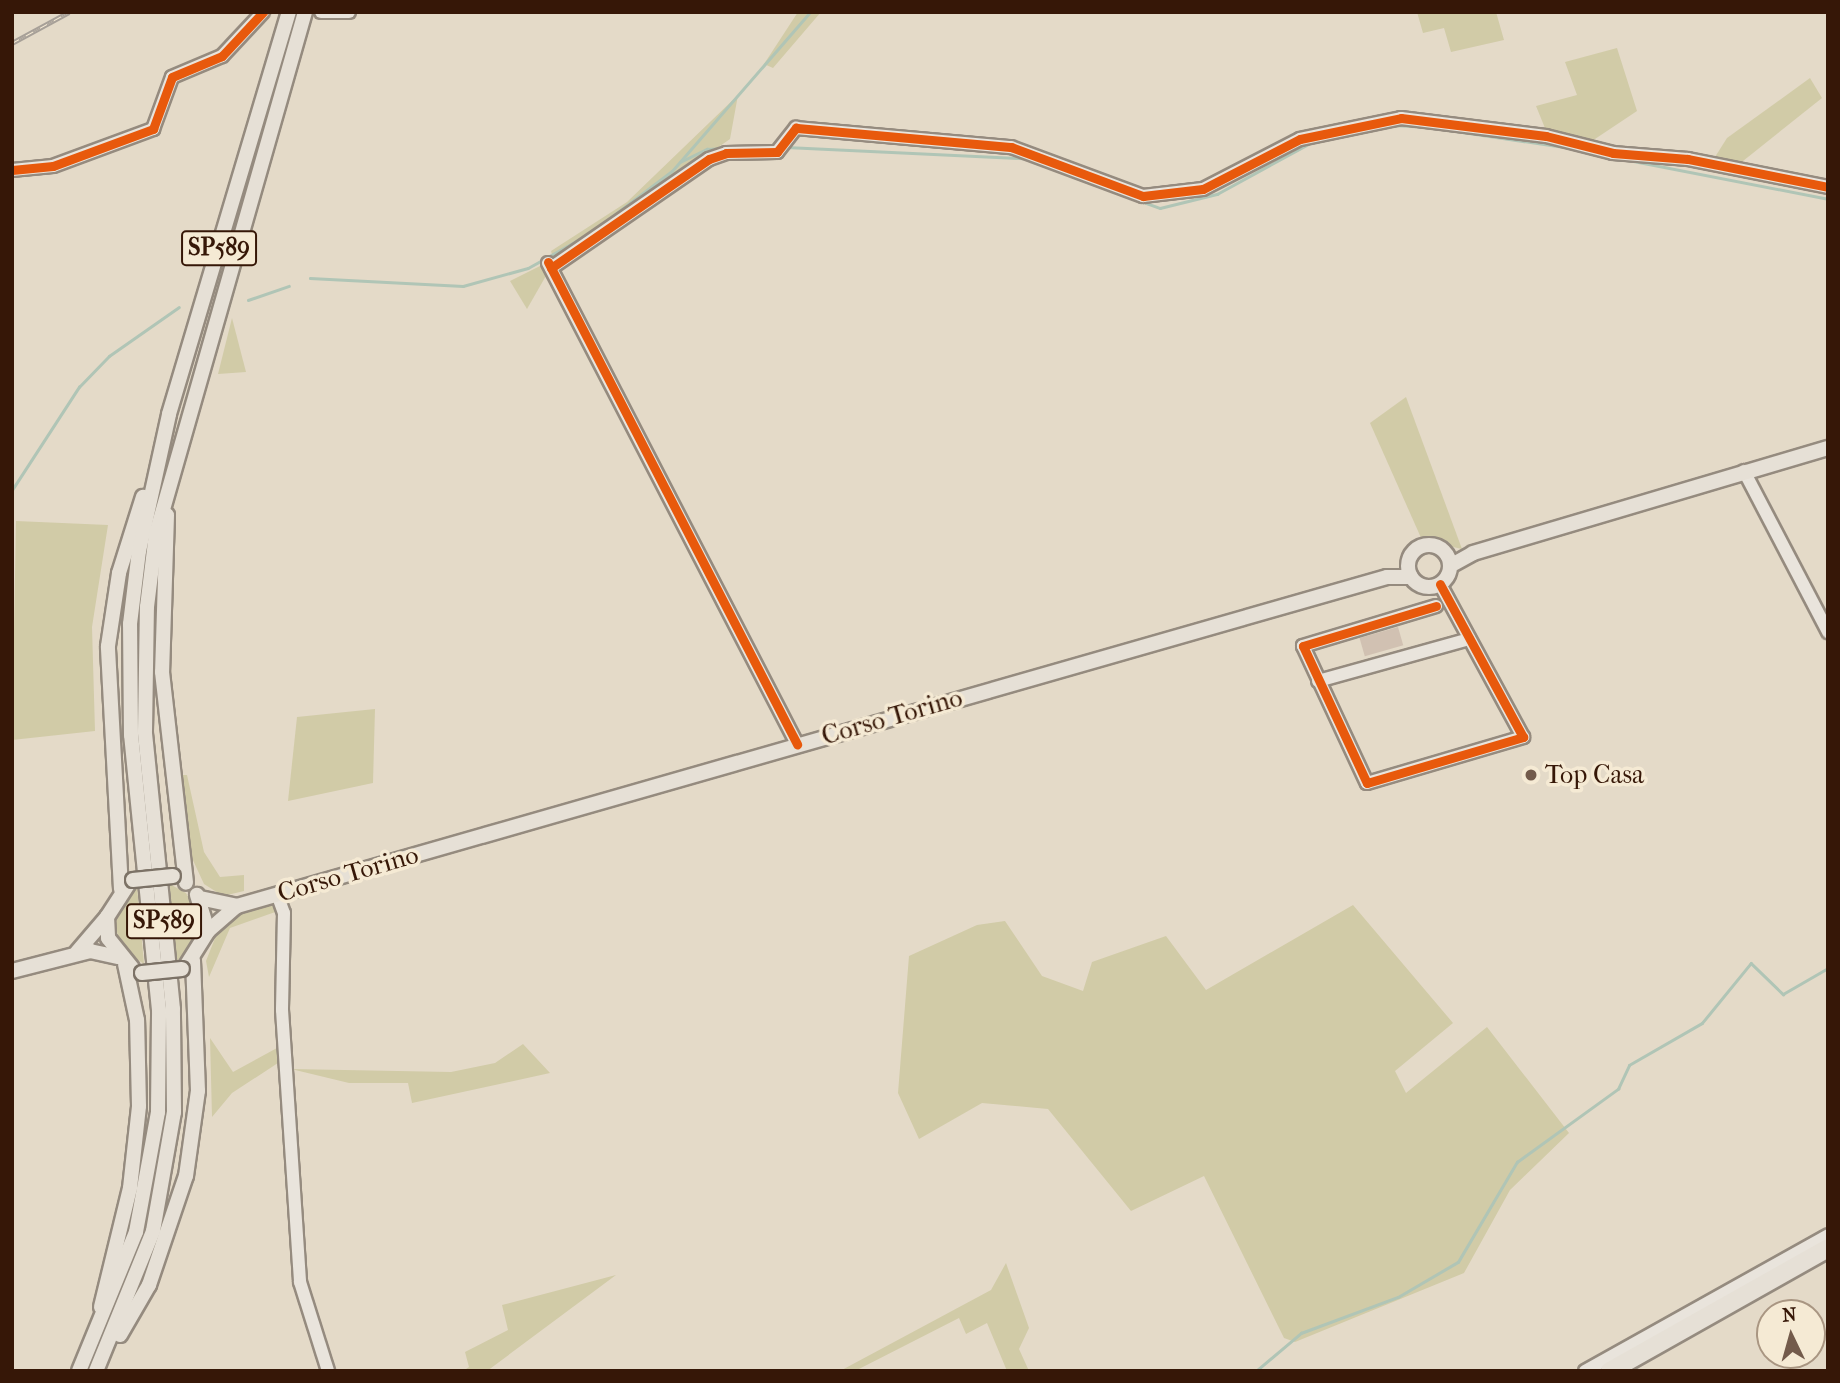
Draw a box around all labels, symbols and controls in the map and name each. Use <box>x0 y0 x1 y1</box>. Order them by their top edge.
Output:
road number: SP589 <box>180 228 258 268</box>
street label: Corso Torino <box>818 682 966 752</box>
place label: Top Casa <box>1545 759 1644 791</box>
marker: Top Casa <box>1523 767 1539 783</box>
street label: Corso Torino <box>274 839 422 909</box>
road number: SP589 <box>125 901 202 942</box>
north arrow <box>1756 1299 1826 1369</box>
text: N <box>1781 1303 1797 1327</box>

